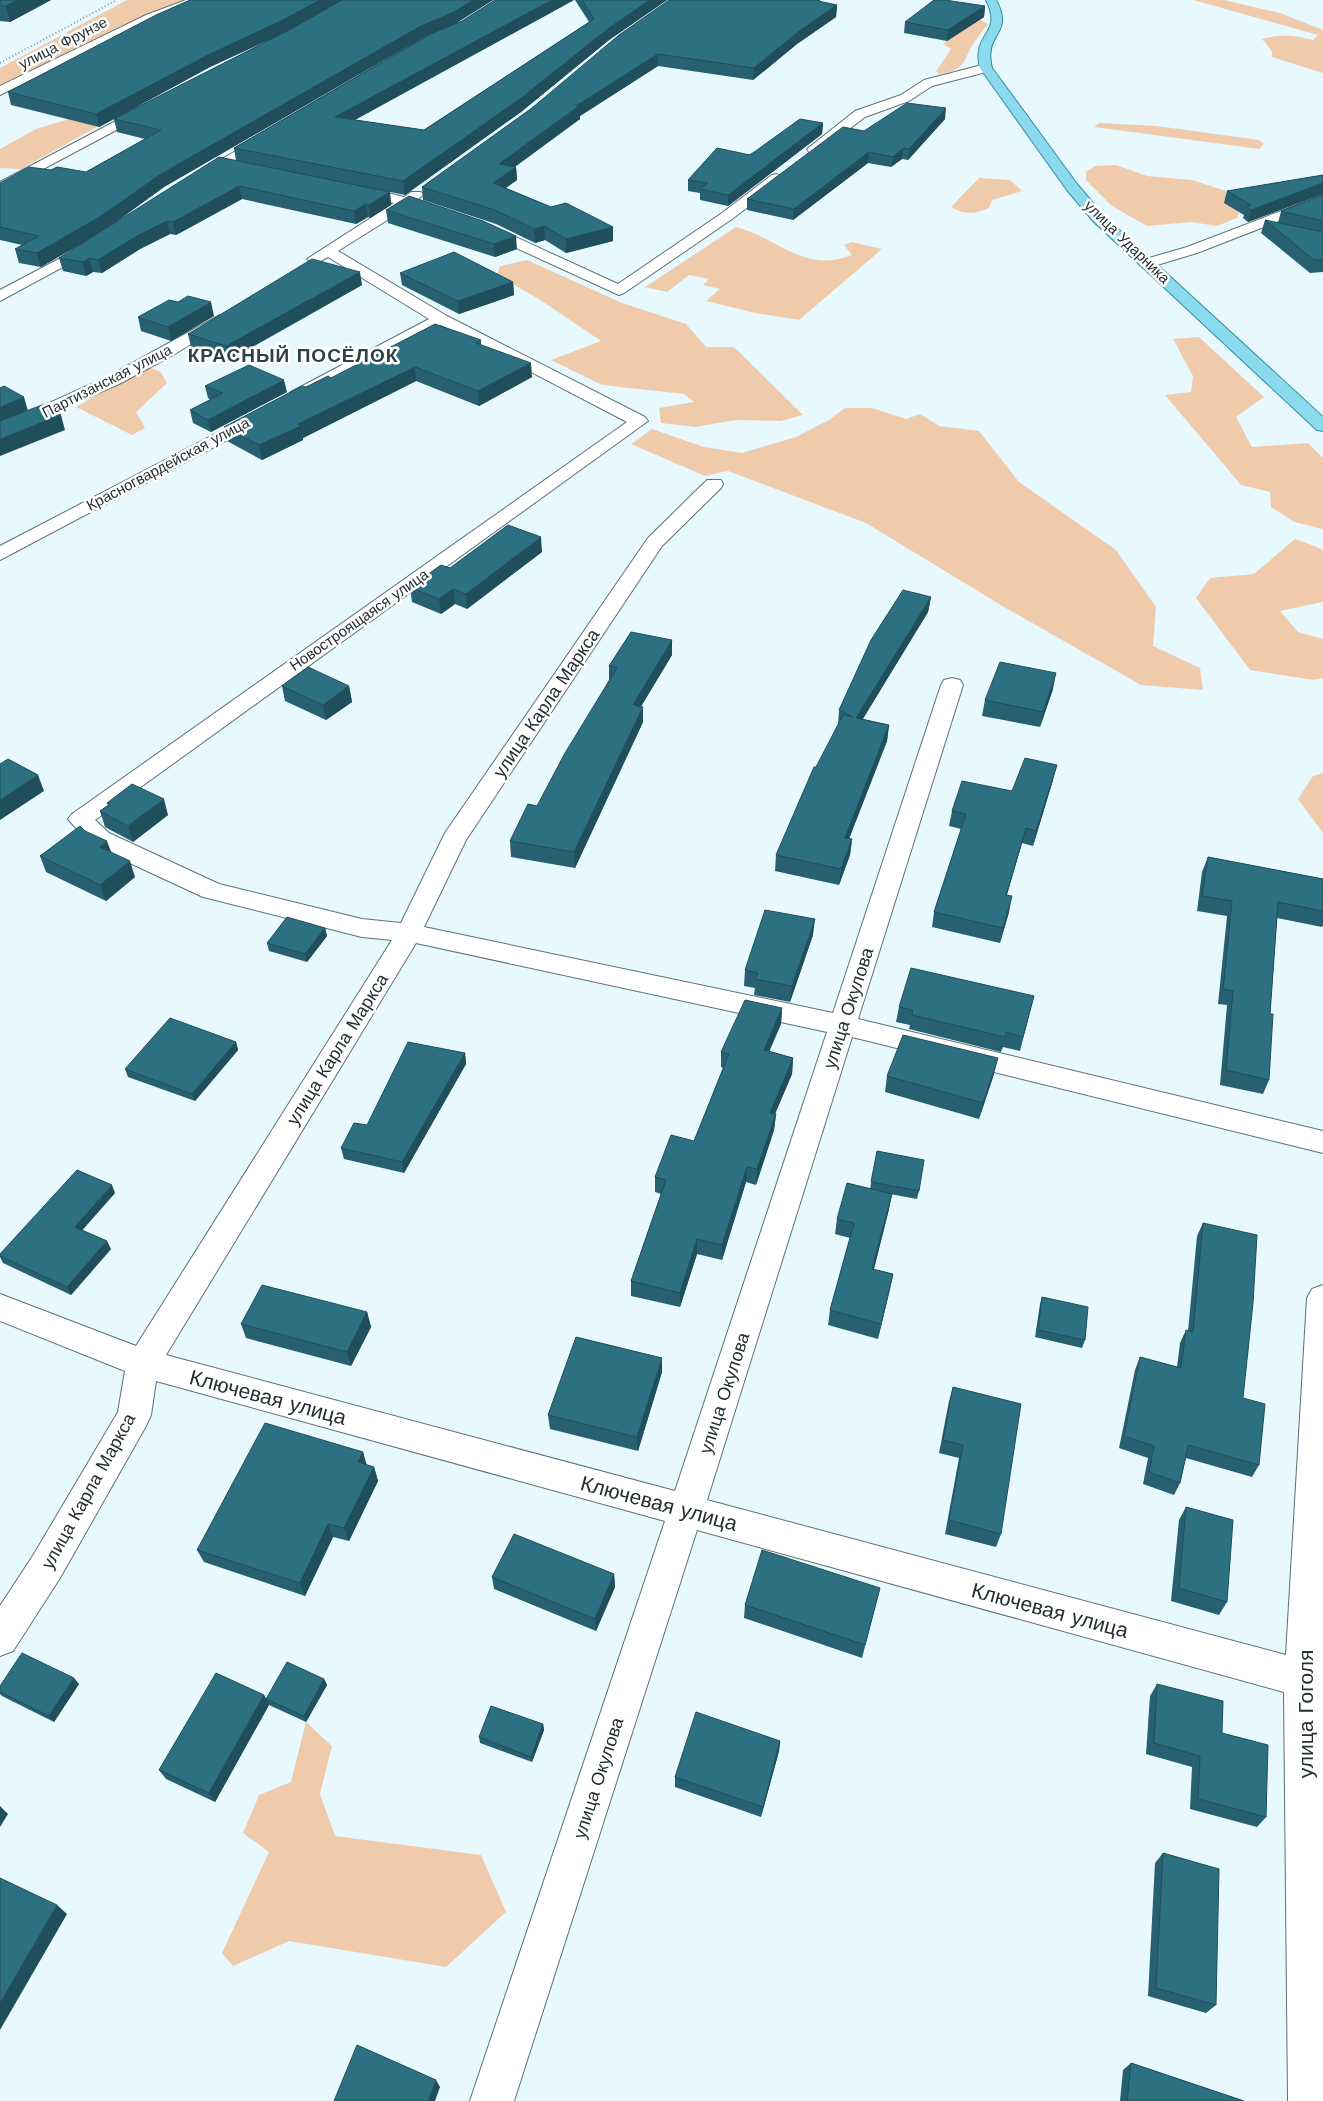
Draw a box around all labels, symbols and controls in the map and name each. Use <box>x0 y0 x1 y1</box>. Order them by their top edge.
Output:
street label: улица Фрунзе <box>16 13 110 73</box>
street label: улица Ударника <box>1080 197 1174 288</box>
street label: Партизанская улица <box>39 340 175 422</box>
district label: КРАСНЫЙ ПОСЁЛОК <box>188 344 398 367</box>
street label: Красногвардейская улица <box>83 413 253 515</box>
street label: Новостроящаяся улица <box>286 565 432 675</box>
street label: улица Карла Маркса <box>489 624 604 781</box>
street label: улица Окулова <box>818 944 878 1071</box>
street label: улица Карла Маркса <box>282 969 393 1129</box>
street label: улица Окулова <box>694 1329 754 1456</box>
street label: Ключевая улица <box>187 1364 349 1430</box>
street label: улица Карла Маркса <box>37 1409 140 1572</box>
street label: Ключевая улица <box>578 1470 740 1536</box>
street label: Ключевая улица <box>969 1577 1131 1643</box>
street label: улица Гоголя <box>1293 1650 1318 1778</box>
street label: улица Окулова <box>568 1714 628 1841</box>

